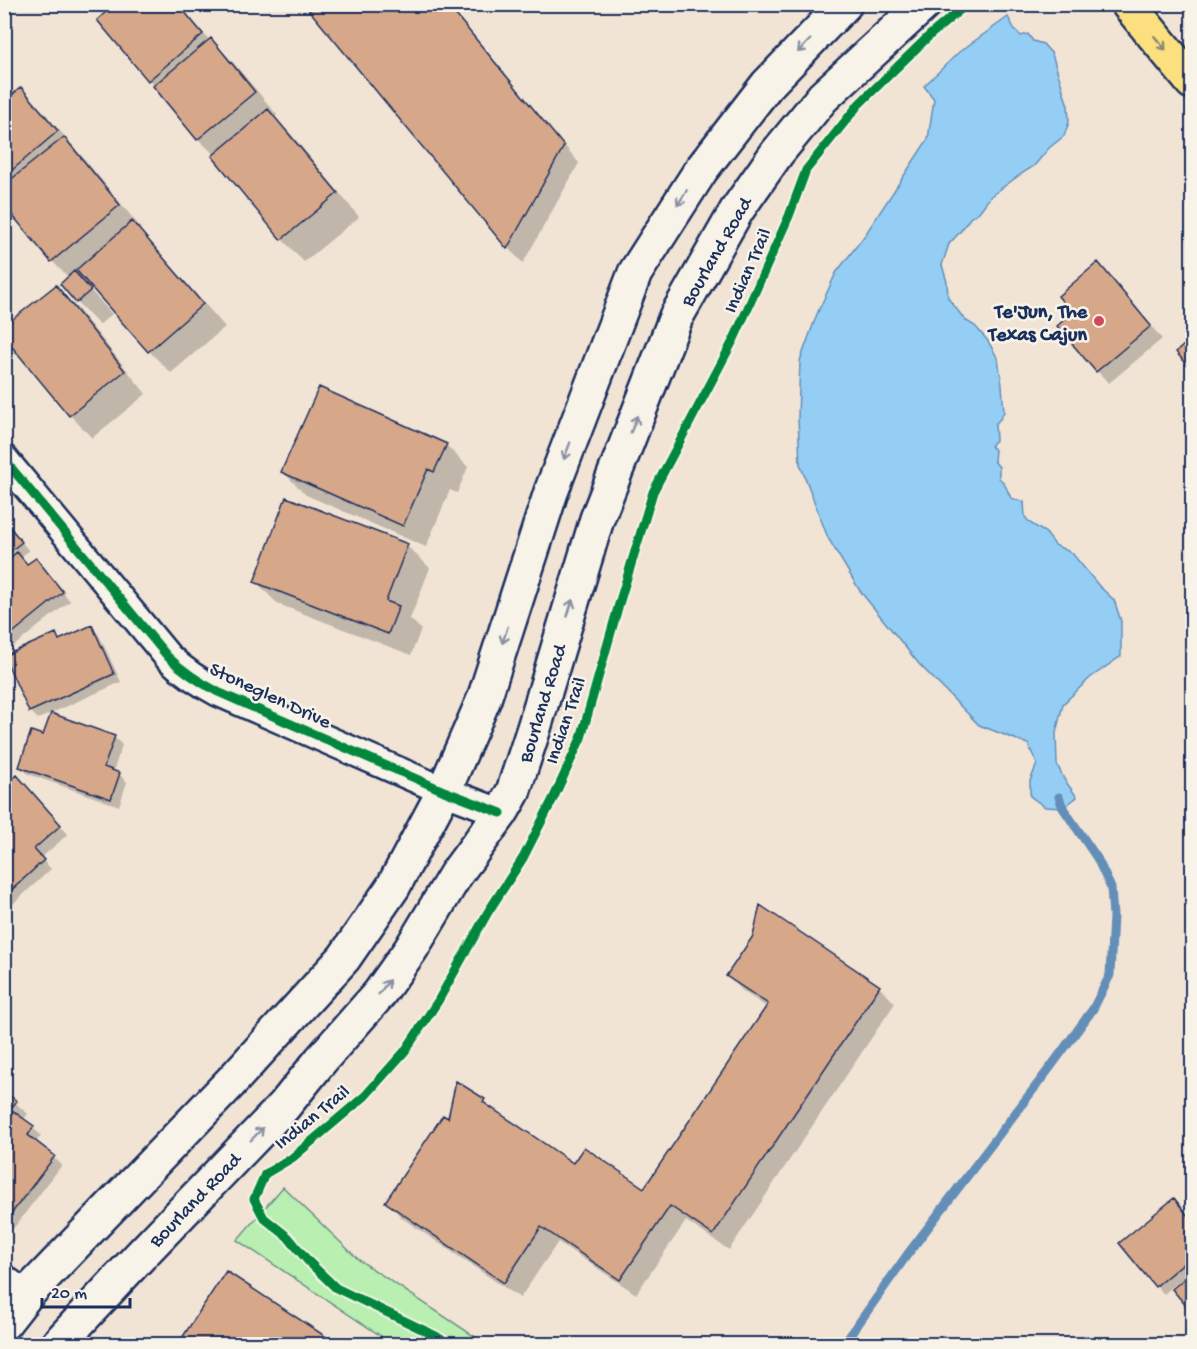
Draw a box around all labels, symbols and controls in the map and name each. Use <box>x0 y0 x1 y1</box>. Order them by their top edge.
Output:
one-way arrow <box>1153 35 1167 50</box>
one-way arrow <box>797 38 811 53</box>
one-way arrow <box>676 189 688 206</box>
street label: Bourland Road <box>677 192 760 312</box>
street label: Indian Trail <box>720 225 778 317</box>
place label: Te'Jun, The Texas Cajun <box>987 302 1088 348</box>
marker: Te'Jun, The Texas Cajun <box>1092 314 1106 328</box>
one-way arrow <box>629 416 640 434</box>
one-way arrow <box>560 441 571 459</box>
one-way arrow <box>565 599 576 618</box>
one-way arrow <box>498 625 509 644</box>
street label: Bourland Road <box>515 640 574 767</box>
street label: Stoneglen Drive <box>205 659 335 736</box>
street label: Indian Trail <box>542 675 593 768</box>
one-way arrow <box>378 979 390 995</box>
street label: Indian Trail <box>271 1081 356 1156</box>
one-way arrow <box>250 1127 264 1142</box>
street label: Bourland Road <box>145 1148 249 1254</box>
scale bar <box>42 1271 130 1309</box>
text: 20 m <box>51 1284 87 1305</box>

